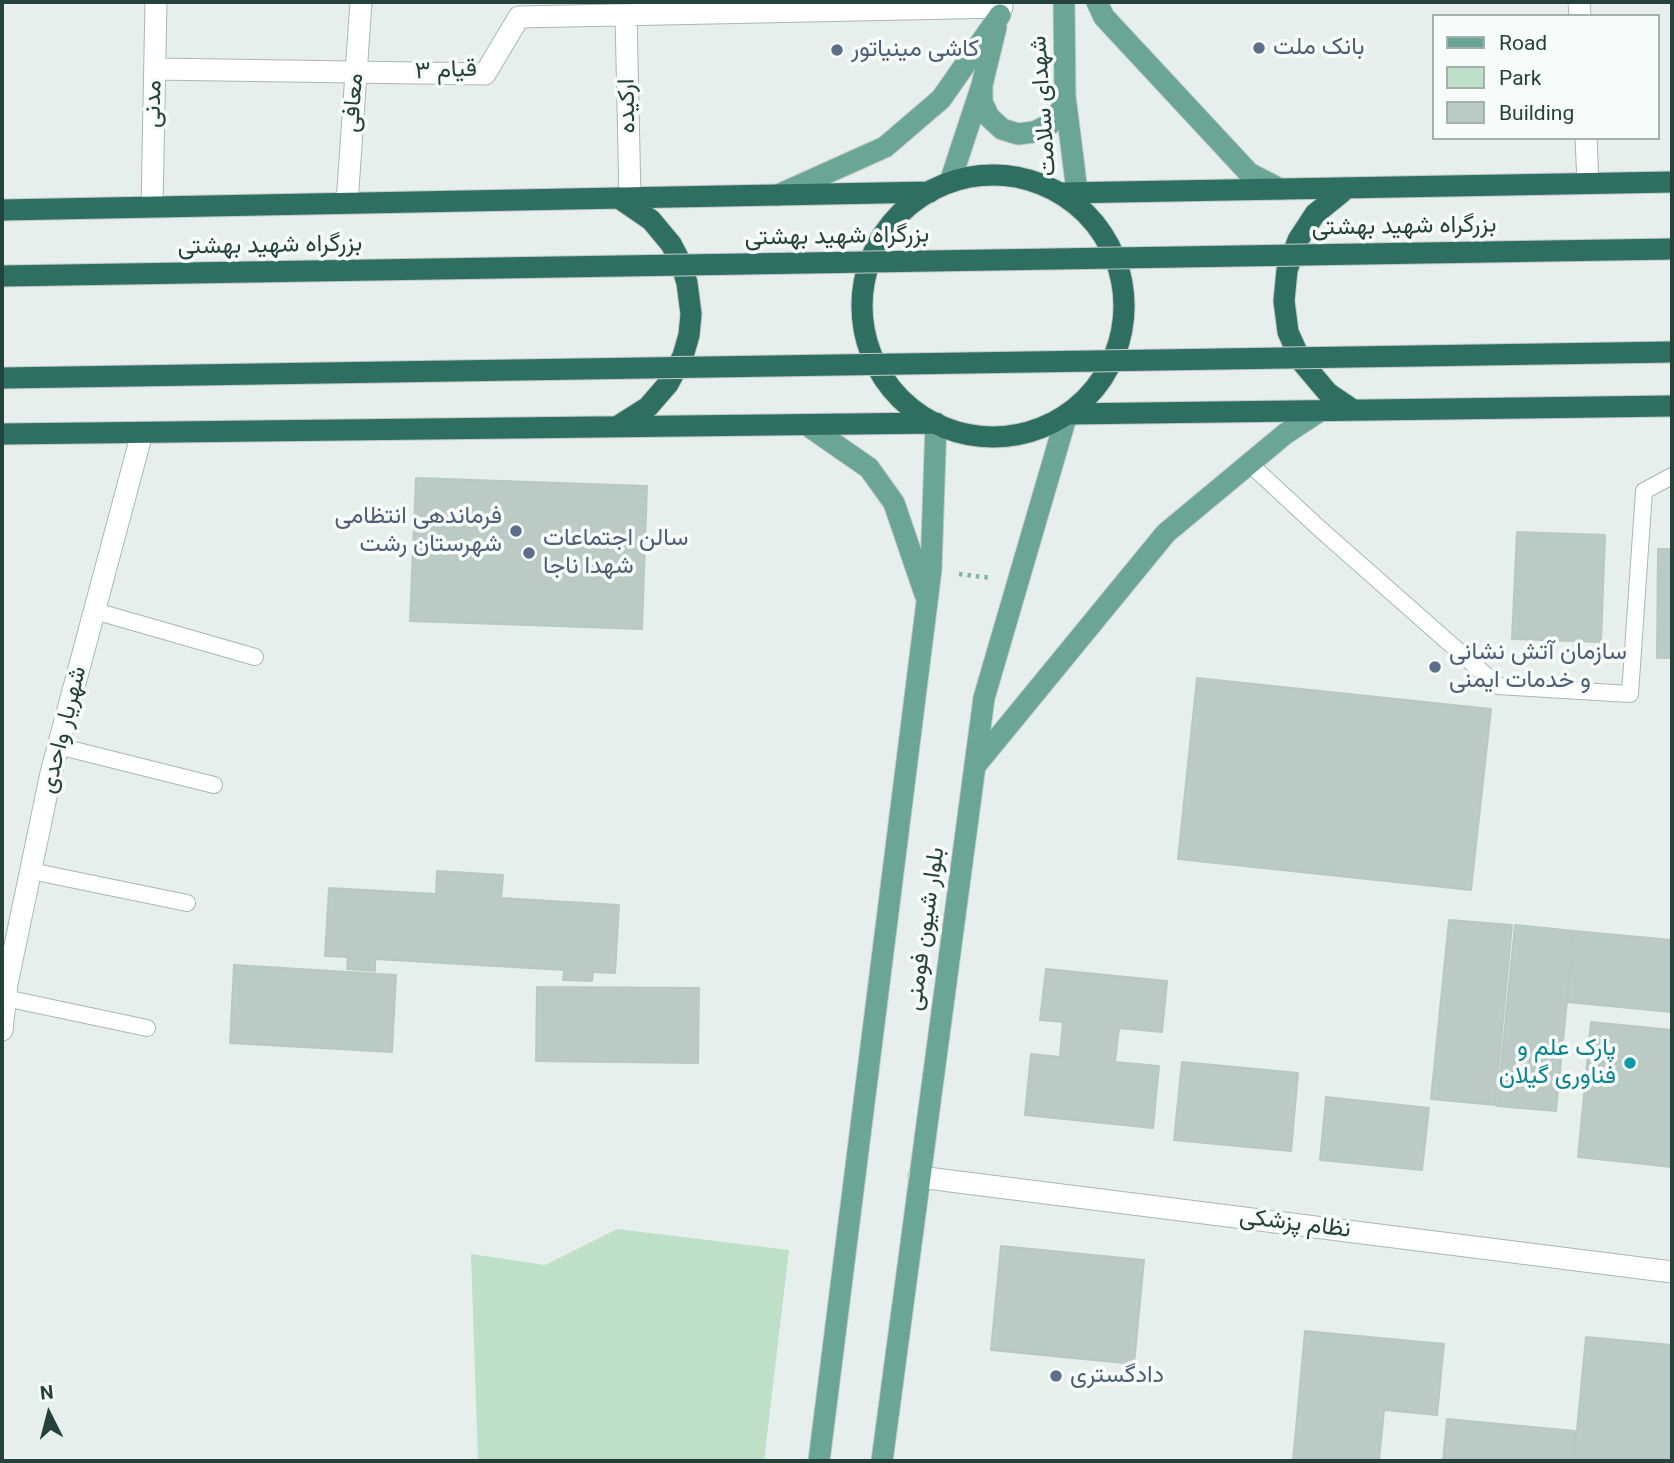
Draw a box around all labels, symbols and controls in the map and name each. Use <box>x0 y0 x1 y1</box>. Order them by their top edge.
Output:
legend <box>1432 14 1660 140</box>
text: Road <box>1499 31 1547 55</box>
place label: بانک ملت <box>1273 34 1364 62</box>
street label: شهدای سلامت <box>1025 35 1063 177</box>
place label: کاشی مینیاتور <box>851 36 979 64</box>
marker: بانک ملت <box>1251 40 1267 56</box>
marker: کاشی مینیاتور <box>829 42 845 58</box>
street label: قیام ۳ <box>414 55 478 87</box>
text: Park <box>1499 66 1541 90</box>
street label: معافی <box>338 72 370 134</box>
street label: ارکیده <box>613 78 643 134</box>
street label: مدنی <box>139 80 169 128</box>
text: Building <box>1499 101 1574 125</box>
street label: بزرگراه شهید بهشتی <box>1311 211 1497 243</box>
street label: بزرگراه شهید بهشتی <box>744 221 930 253</box>
street label: بزرگراه شهید بهشتی <box>177 230 363 262</box>
place label: فرماندهی انتظامی شهرستان رشت <box>334 503 502 559</box>
marker: فرماندهی انتظامی شهرستان رشت <box>508 523 524 539</box>
place label: سالن اجتماعات شهدا ناجا <box>543 525 688 581</box>
marker: سالن اجتماعات شهدا ناجا <box>521 545 537 561</box>
place label: سازمان آتش نشانی و خدمات ایمنی <box>1449 639 1627 695</box>
marker: سازمان آتش نشانی و خدمات ایمنی <box>1427 659 1443 675</box>
street label: شهریار واحدی <box>34 663 94 797</box>
street label: بلوار شیون فومنی <box>900 845 952 1013</box>
place label: پارک علم و فناوری گیلان <box>1499 1035 1616 1091</box>
marker: پارک علم و فناوری گیلان <box>1622 1055 1638 1071</box>
street label: نظام پزشکی <box>1238 1203 1352 1245</box>
place label: دادگستری <box>1070 1362 1164 1390</box>
marker: دادگستری <box>1048 1368 1064 1384</box>
north arrow <box>14 1379 84 1449</box>
text: N <box>39 1380 55 1405</box>

